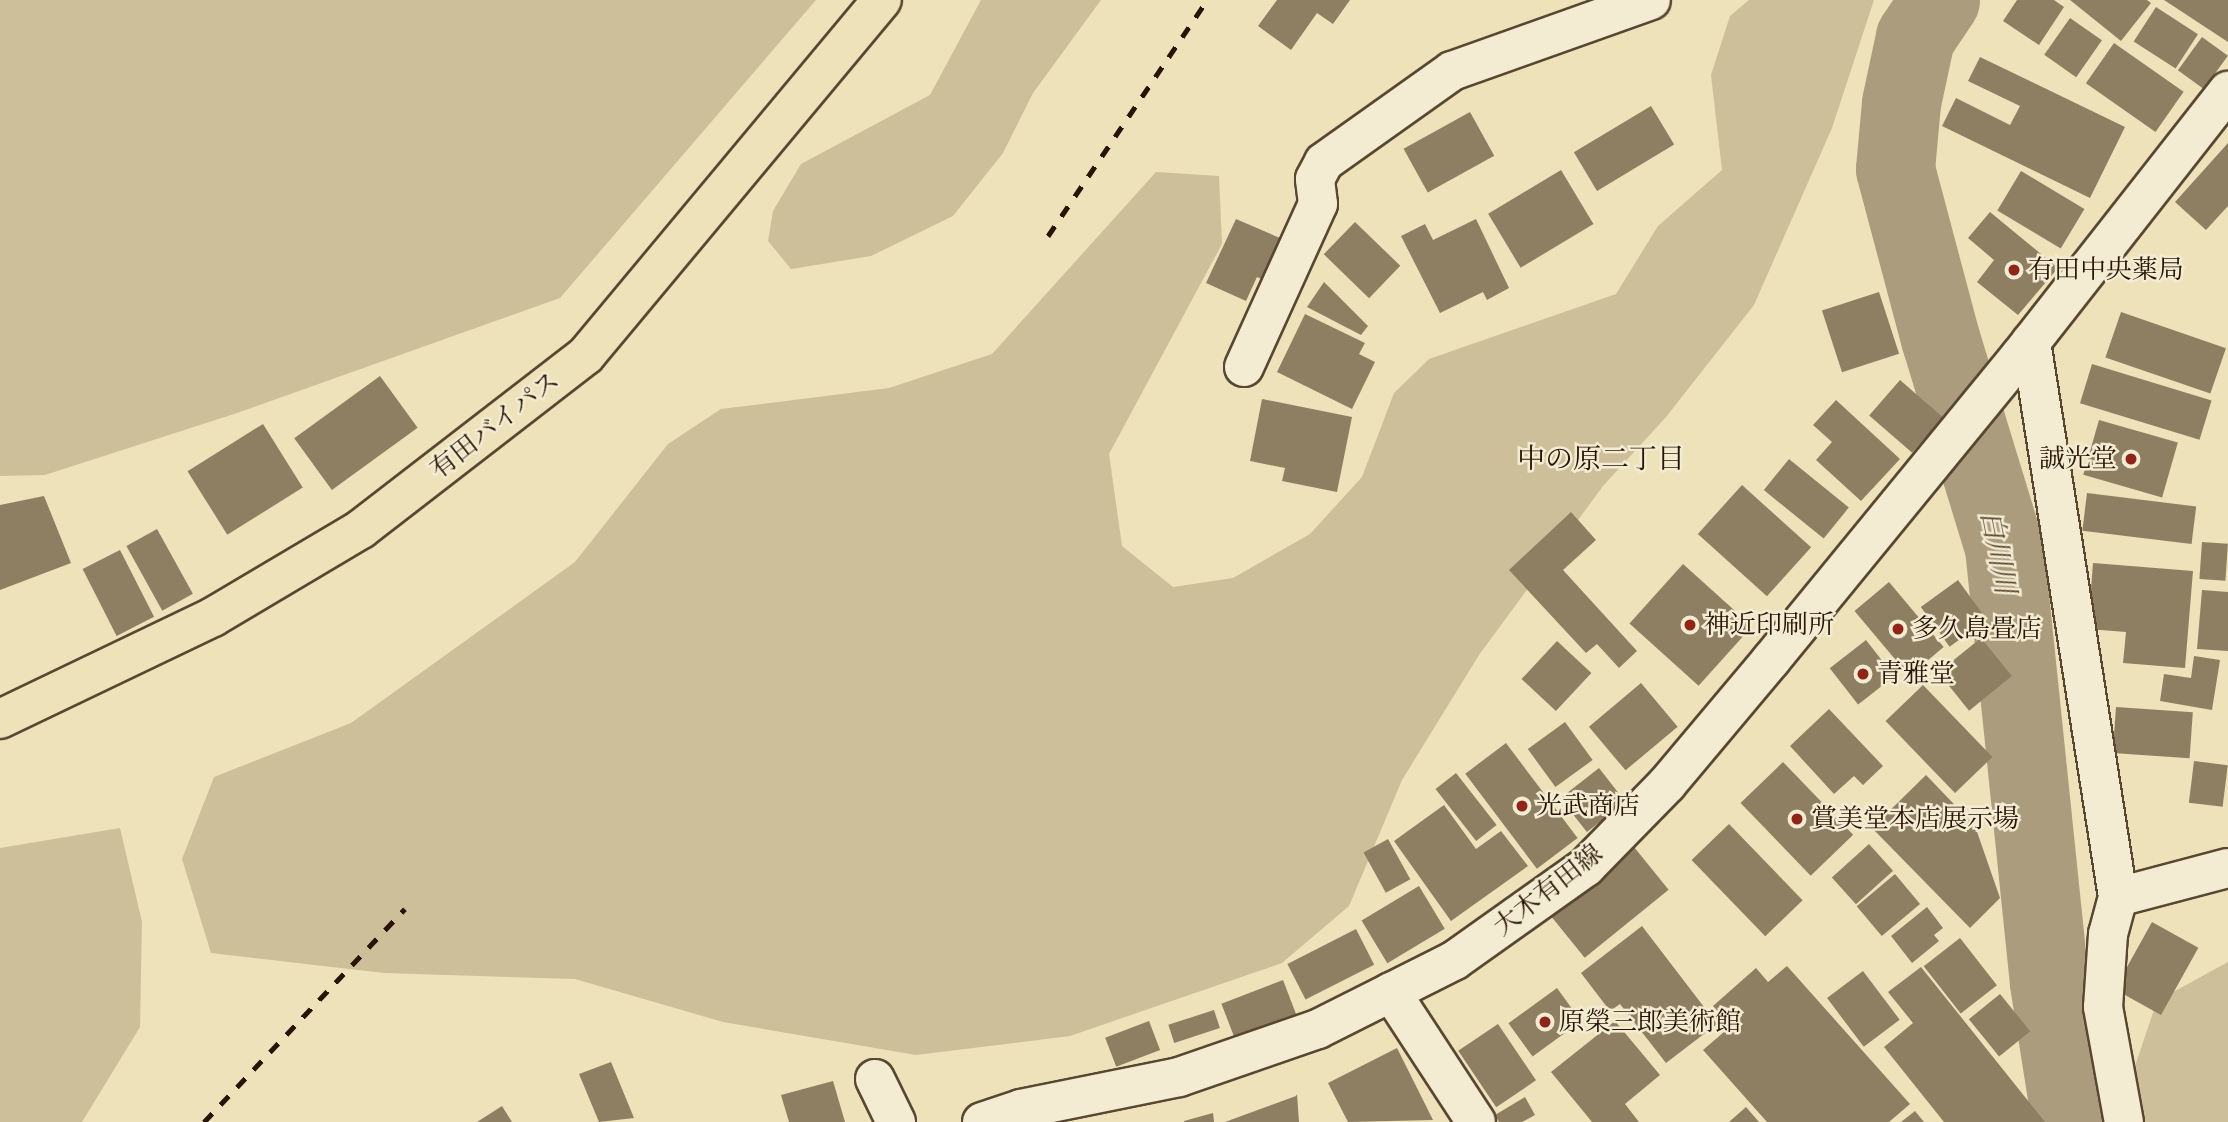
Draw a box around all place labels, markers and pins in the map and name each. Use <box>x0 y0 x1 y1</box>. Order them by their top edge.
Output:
place label: 有田中央薬局 <box>2028 254 2184 286</box>
marker: 有田中央薬局 <box>2006 262 2022 278</box>
place label: 誠光堂 <box>2039 443 2117 475</box>
marker: 誠光堂 <box>2123 451 2139 467</box>
place label: 神近印刷所 <box>1704 609 1834 641</box>
place label: 多久島畳店 <box>1912 613 2042 645</box>
marker: 神近印刷所 <box>1682 617 1698 633</box>
marker: 多久島畳店 <box>1890 621 1906 637</box>
place label: 青雅堂 <box>1877 658 1955 690</box>
marker: 青雅堂 <box>1855 666 1871 682</box>
place label: 光武商店 <box>1536 790 1640 822</box>
marker: 光武商店 <box>1514 798 1530 814</box>
place label: 賞美堂本店展示場 <box>1811 803 2019 835</box>
marker: 賞美堂本店展示場 <box>1789 811 1805 827</box>
place label: 原榮三郎美術館 <box>1559 1006 1741 1038</box>
marker: 原榮三郎美術館 <box>1537 1014 1553 1030</box>

